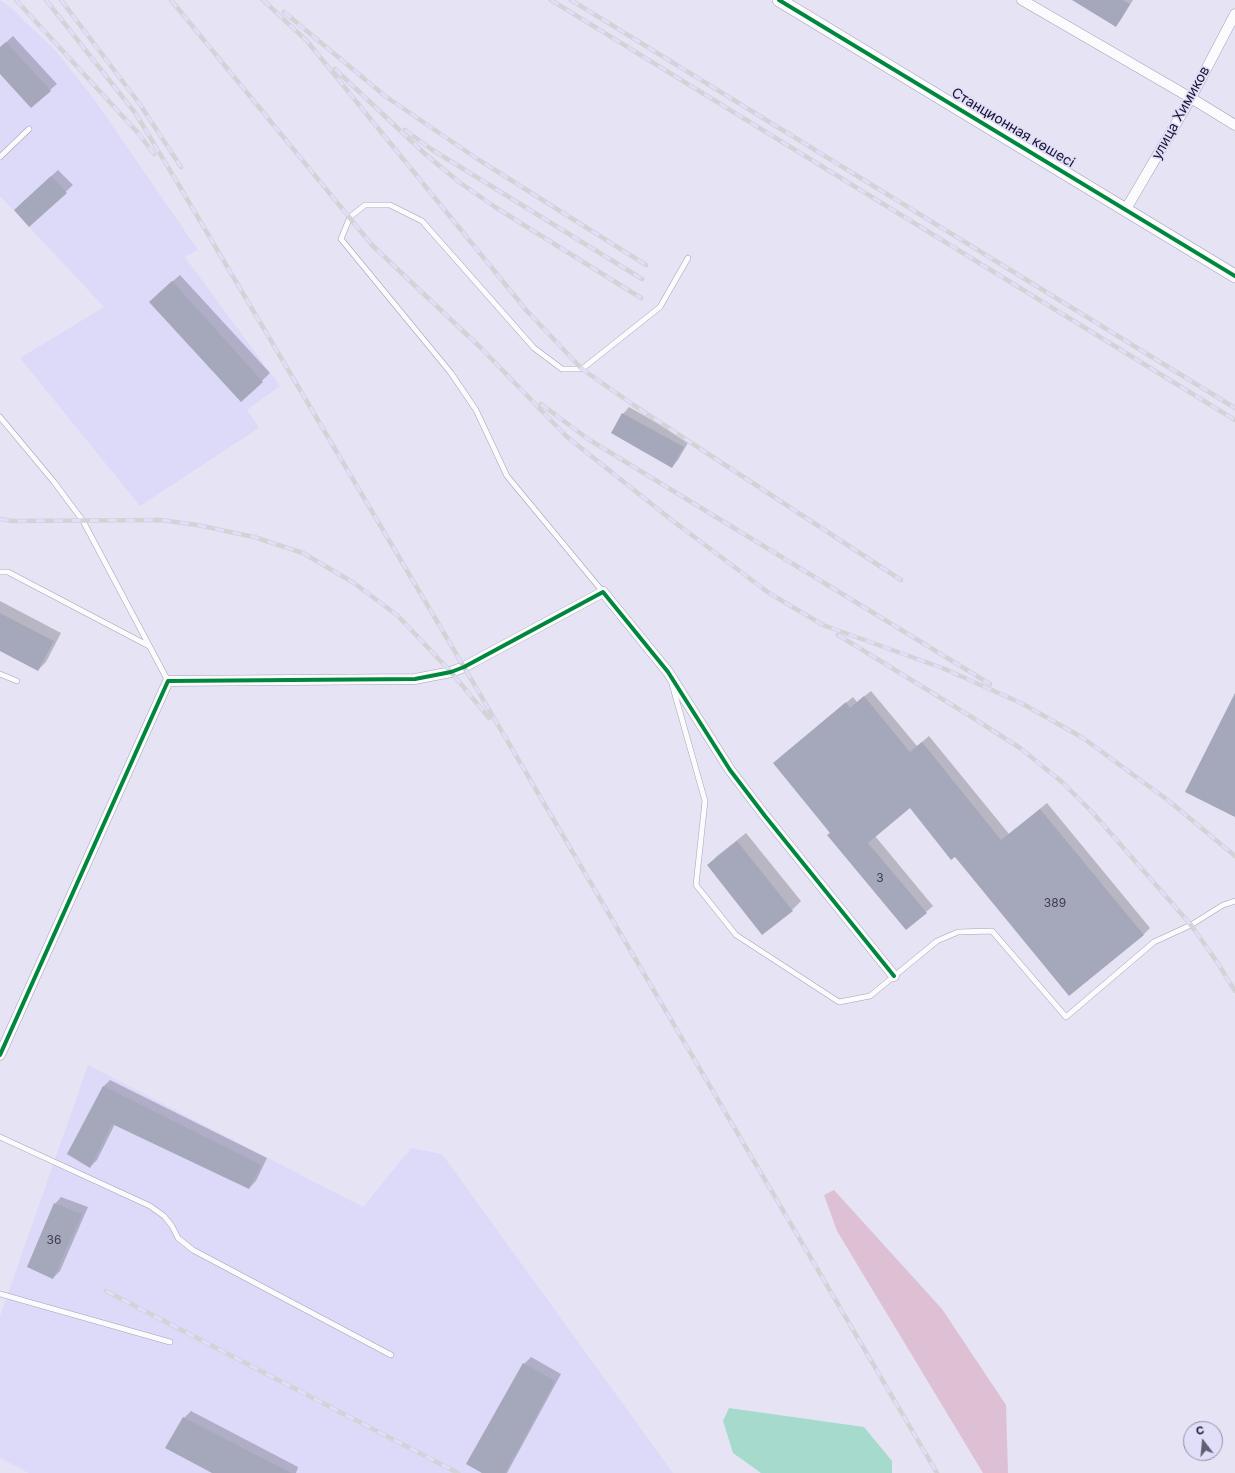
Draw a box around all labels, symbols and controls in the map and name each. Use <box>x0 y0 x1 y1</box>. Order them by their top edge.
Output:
street label: улица Химиков <box>1148 63 1214 163</box>
street label: Станционная көшесі <box>948 85 1078 171</box>
house number: 3 <box>876 871 884 885</box>
house number: 389 <box>1044 896 1066 910</box>
house number: 36 <box>47 1233 61 1247</box>
north arrow <box>1183 1421 1223 1461</box>
text: С <box>1194 1423 1206 1438</box>

